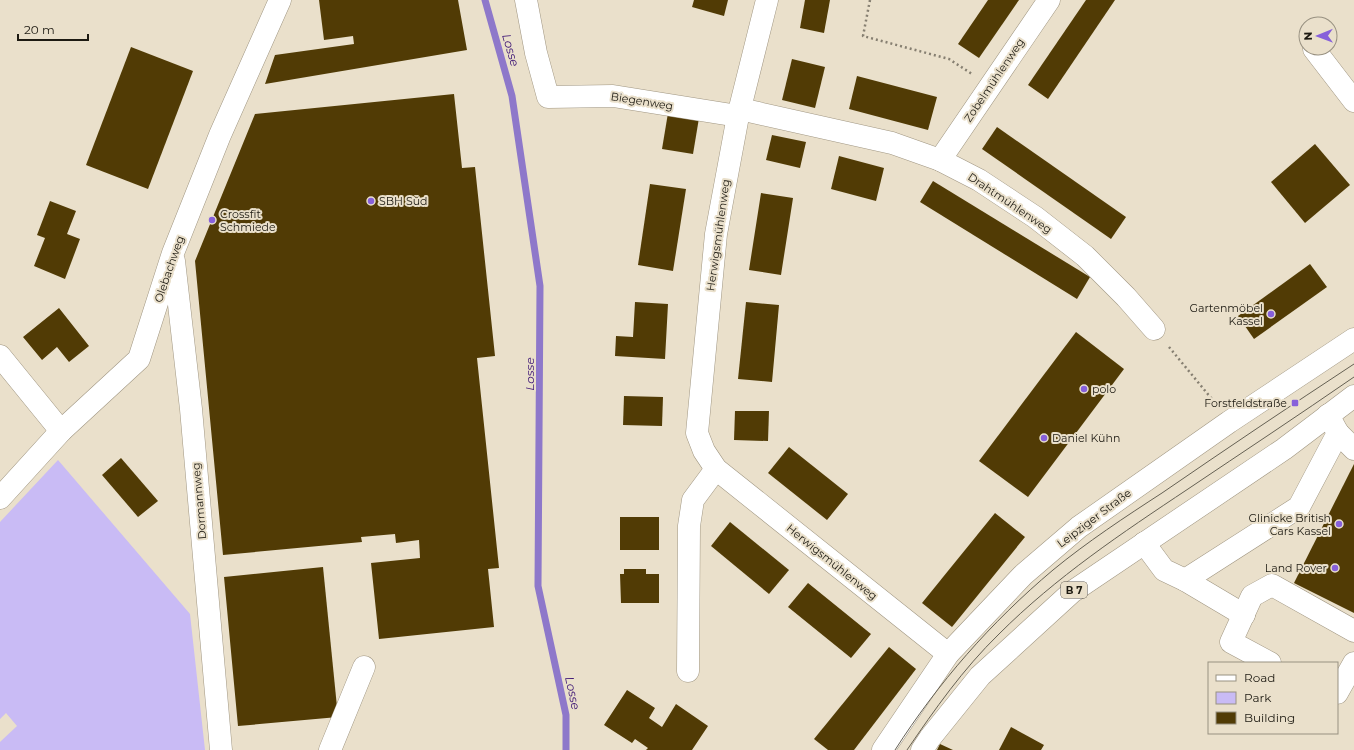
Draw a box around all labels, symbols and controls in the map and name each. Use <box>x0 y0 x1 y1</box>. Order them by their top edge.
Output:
scale bar <box>18 16 88 42</box>
north arrow <box>1298 16 1338 56</box>
text: 20 m <box>24 22 55 37</box>
water label: Losse <box>499 32 523 68</box>
text: N <box>1301 32 1315 41</box>
street label: Zobelmühlenweg <box>961 35 1027 125</box>
street label: Biegenweg <box>610 89 674 113</box>
street label: Drahtmühlenweg <box>965 170 1055 236</box>
street label: Herwigsmühlenweg <box>703 178 733 292</box>
place label: SBH Süd <box>379 194 428 208</box>
marker: SBH Süd <box>366 196 376 206</box>
place label: Crossfit Schmiede <box>220 207 276 234</box>
marker: Crossfit Schmiede <box>207 215 217 225</box>
street label: Olebachweg <box>151 234 187 304</box>
place label: Gartenmöbel Kassel <box>1189 301 1263 328</box>
marker: Gartenmöbel Kassel <box>1266 309 1276 319</box>
water label: Losse <box>522 357 537 391</box>
place label: polo <box>1092 382 1116 396</box>
marker: polo <box>1079 384 1089 394</box>
place label: Forstfeldstraße <box>1204 396 1287 410</box>
marker: Forstfeldstraße <box>1290 398 1300 408</box>
place label: Daniel Kühn <box>1052 431 1120 445</box>
marker: Daniel Kühn <box>1039 433 1049 443</box>
street label: Dormannweg <box>189 462 209 540</box>
street label: Leipziger Straße <box>1054 485 1134 550</box>
place label: Glinicke British Cars Kassel <box>1248 511 1331 538</box>
marker: Glinicke British Cars Kassel <box>1334 519 1344 529</box>
street label: Herwigsmühlenweg <box>784 521 880 603</box>
place label: Land Rover <box>1265 561 1327 575</box>
marker: Land Rover <box>1330 563 1340 573</box>
road number: B 7 <box>1061 582 1087 598</box>
legend <box>1208 662 1338 734</box>
text: Road <box>1244 670 1275 685</box>
water label: Losse <box>562 675 584 711</box>
text: Park <box>1244 690 1272 705</box>
text: Building <box>1244 710 1295 725</box>

